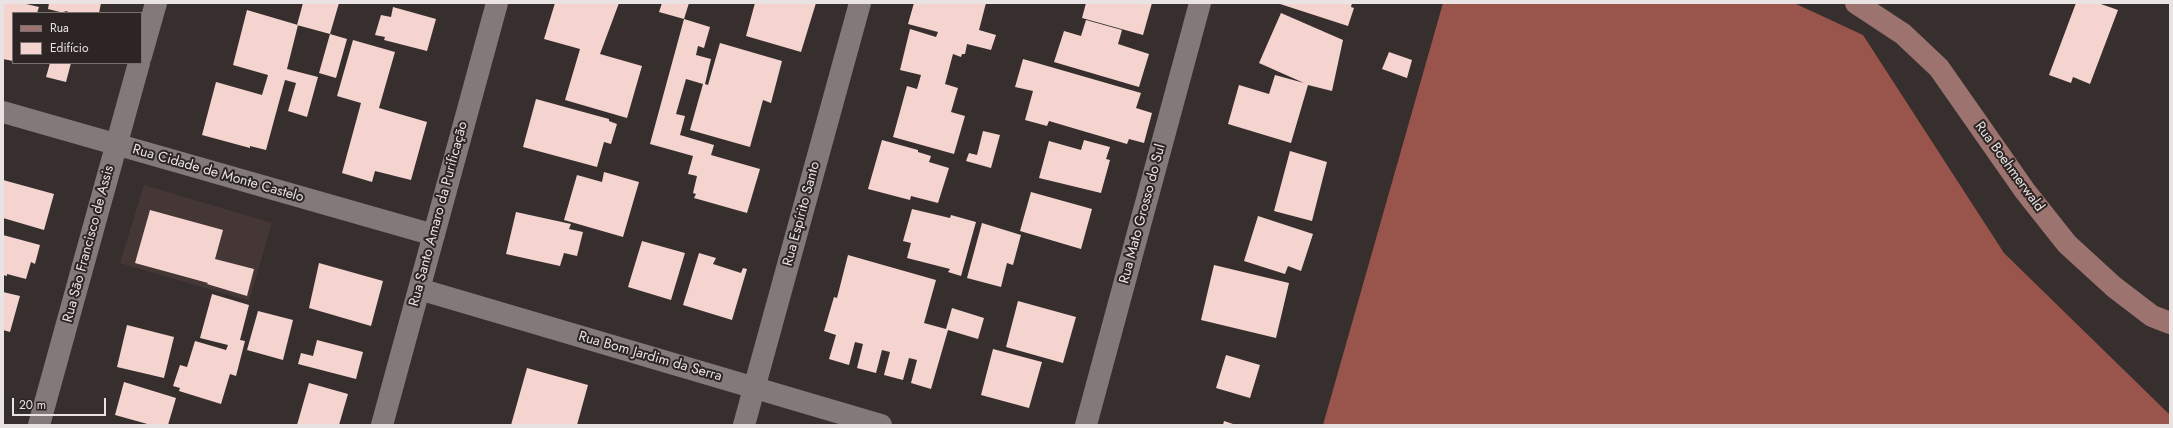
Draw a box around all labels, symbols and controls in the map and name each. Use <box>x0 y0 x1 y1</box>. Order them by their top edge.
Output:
legend <box>12 12 142 64</box>
text: Rua <box>50 19 69 37</box>
text: Edifício <box>50 39 89 57</box>
street label: Rua Boehmerwald <box>1971 119 2047 215</box>
street label: Rua Santo Amaro da Purificação <box>406 120 472 308</box>
street label: Rua Cidade de Monte Castelo <box>130 141 306 207</box>
street label: Rua Mato Grosso do Sul <box>1116 142 1170 286</box>
street label: Rua Espírito Santo <box>780 160 824 268</box>
street label: Rua São Francisco de Assis <box>60 164 118 324</box>
street label: Rua Bom Jardim da Serra <box>576 328 724 386</box>
scale bar <box>14 390 108 416</box>
text: 20 m <box>19 396 46 414</box>

